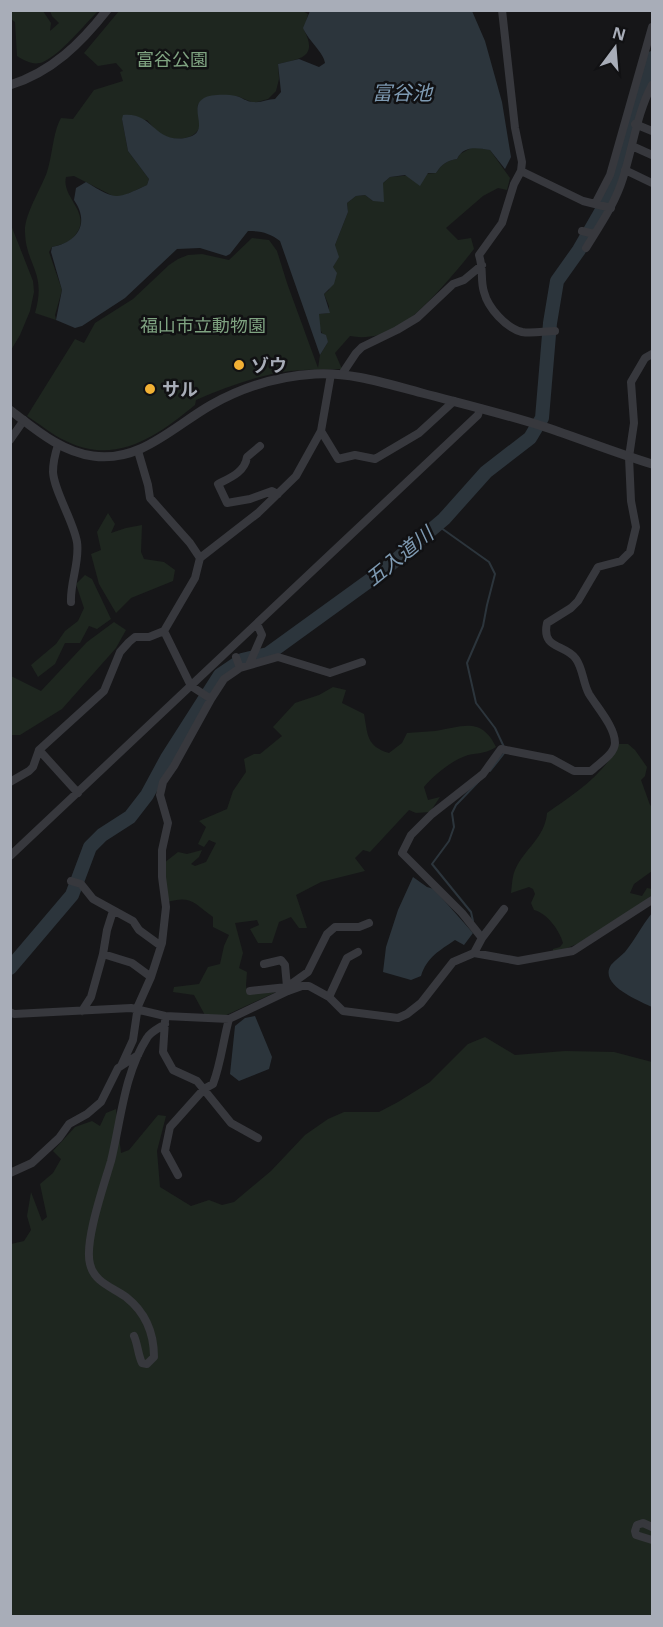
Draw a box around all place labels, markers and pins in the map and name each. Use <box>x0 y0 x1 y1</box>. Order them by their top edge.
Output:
place label: ゾウ <box>251 353 287 377</box>
marker: ゾウ <box>232 358 246 372</box>
place label: サル <box>162 377 198 401</box>
marker: サル <box>143 382 157 396</box>

